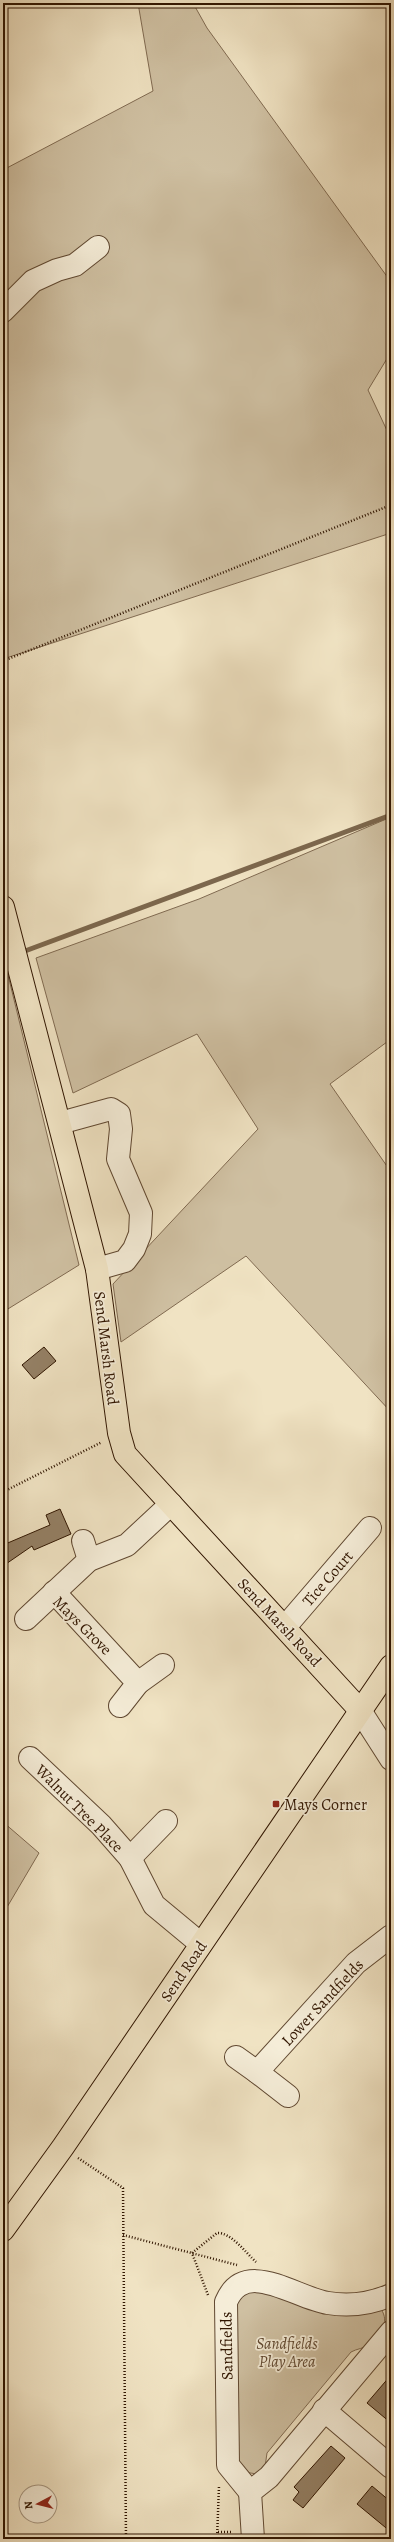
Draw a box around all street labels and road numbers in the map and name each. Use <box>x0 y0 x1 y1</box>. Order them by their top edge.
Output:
street label: Send Marsh Road <box>88 1290 124 1407</box>
street label: Tice Court <box>297 1546 358 1611</box>
street label: Send Marsh Road <box>232 1573 327 1672</box>
street label: Mays Grove <box>48 1591 117 1660</box>
street label: Walnut Tree Place <box>30 1759 128 1858</box>
street label: Send Road <box>155 1936 213 2006</box>
street label: Lower Sandfields <box>277 1954 369 2051</box>
street label: Sandfields <box>215 2312 239 2380</box>

